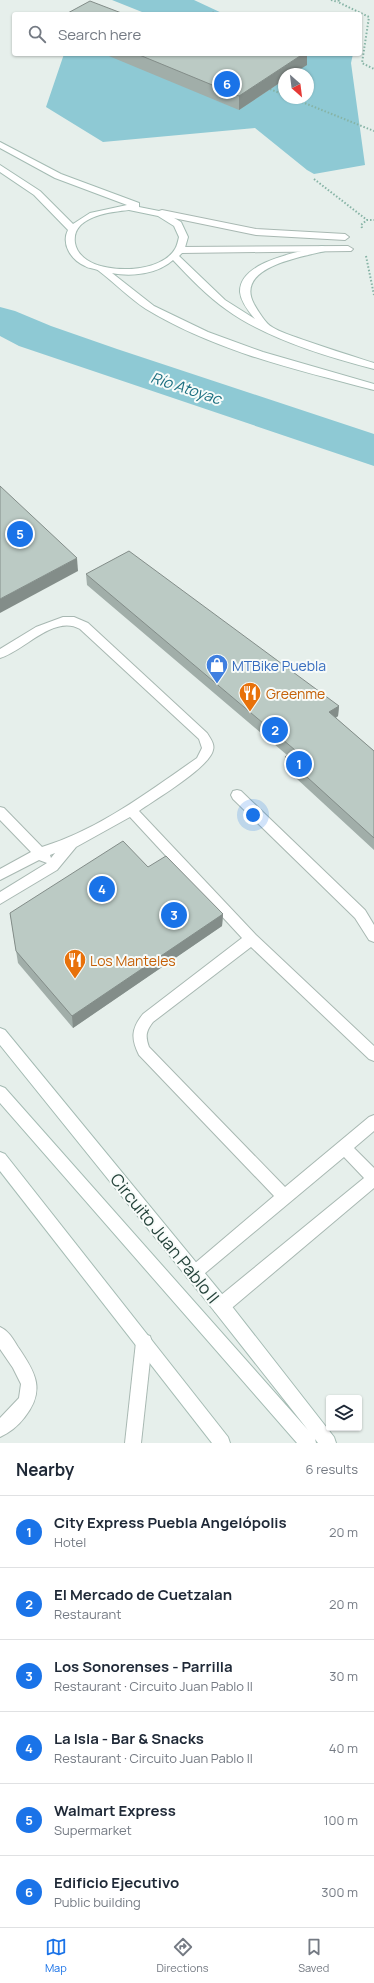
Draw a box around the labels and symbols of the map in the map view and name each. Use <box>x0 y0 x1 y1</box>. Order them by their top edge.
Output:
north arrow <box>278 68 314 104</box>
pin: 6 <box>214 69 240 99</box>
water label: Río Atoyac <box>148 367 225 410</box>
pin: 5 <box>7 519 33 549</box>
shop icon: MTBike Puebla <box>204 652 230 685</box>
place label: MTBike Puebla <box>232 656 326 675</box>
restaurant icon: Greenme <box>237 680 263 713</box>
place label: Greenme <box>266 684 325 703</box>
pin: 2 <box>262 715 288 745</box>
pin: 1 <box>286 749 312 779</box>
your location <box>243 805 263 825</box>
pin: 4 <box>89 874 115 904</box>
pin: 3 <box>161 900 187 930</box>
restaurant icon: Los Manteles <box>62 947 88 980</box>
place label: Los Manteles <box>90 951 176 970</box>
street label: Circuito Juan Pablo II <box>105 1168 225 1308</box>

